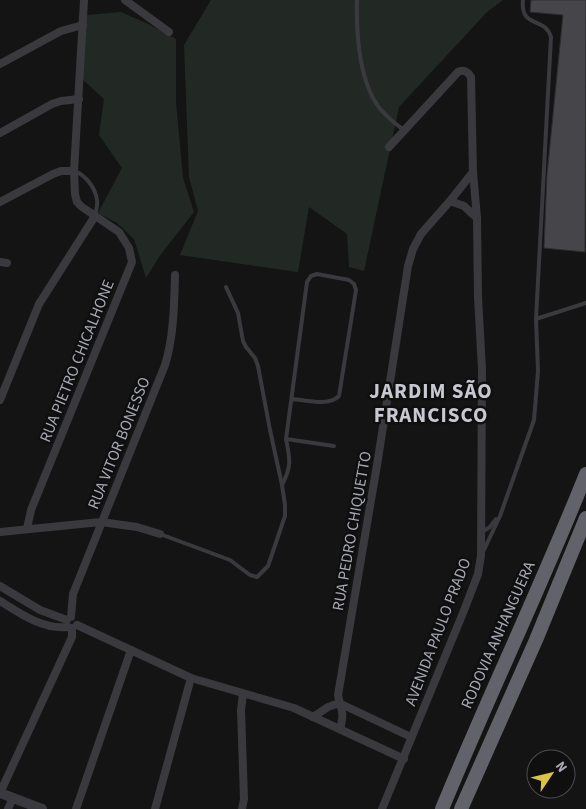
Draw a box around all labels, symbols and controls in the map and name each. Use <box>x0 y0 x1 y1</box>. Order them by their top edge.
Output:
street label: RUA PIETRO CHICALHONE <box>34 276 120 446</box>
street label: RUA VITOR BONESSO <box>82 374 156 512</box>
district label: JARDIM SÃO FRANCISCO <box>369 376 493 430</box>
street label: RUA PEDRO CHIQUETTO <box>327 449 377 613</box>
street label: AVENIDA PAULO PRADO <box>400 555 476 709</box>
street label: RODOVIA ANHANGUERA <box>456 558 541 712</box>
north arrow <box>526 749 576 799</box>
text: N <box>550 758 572 777</box>

